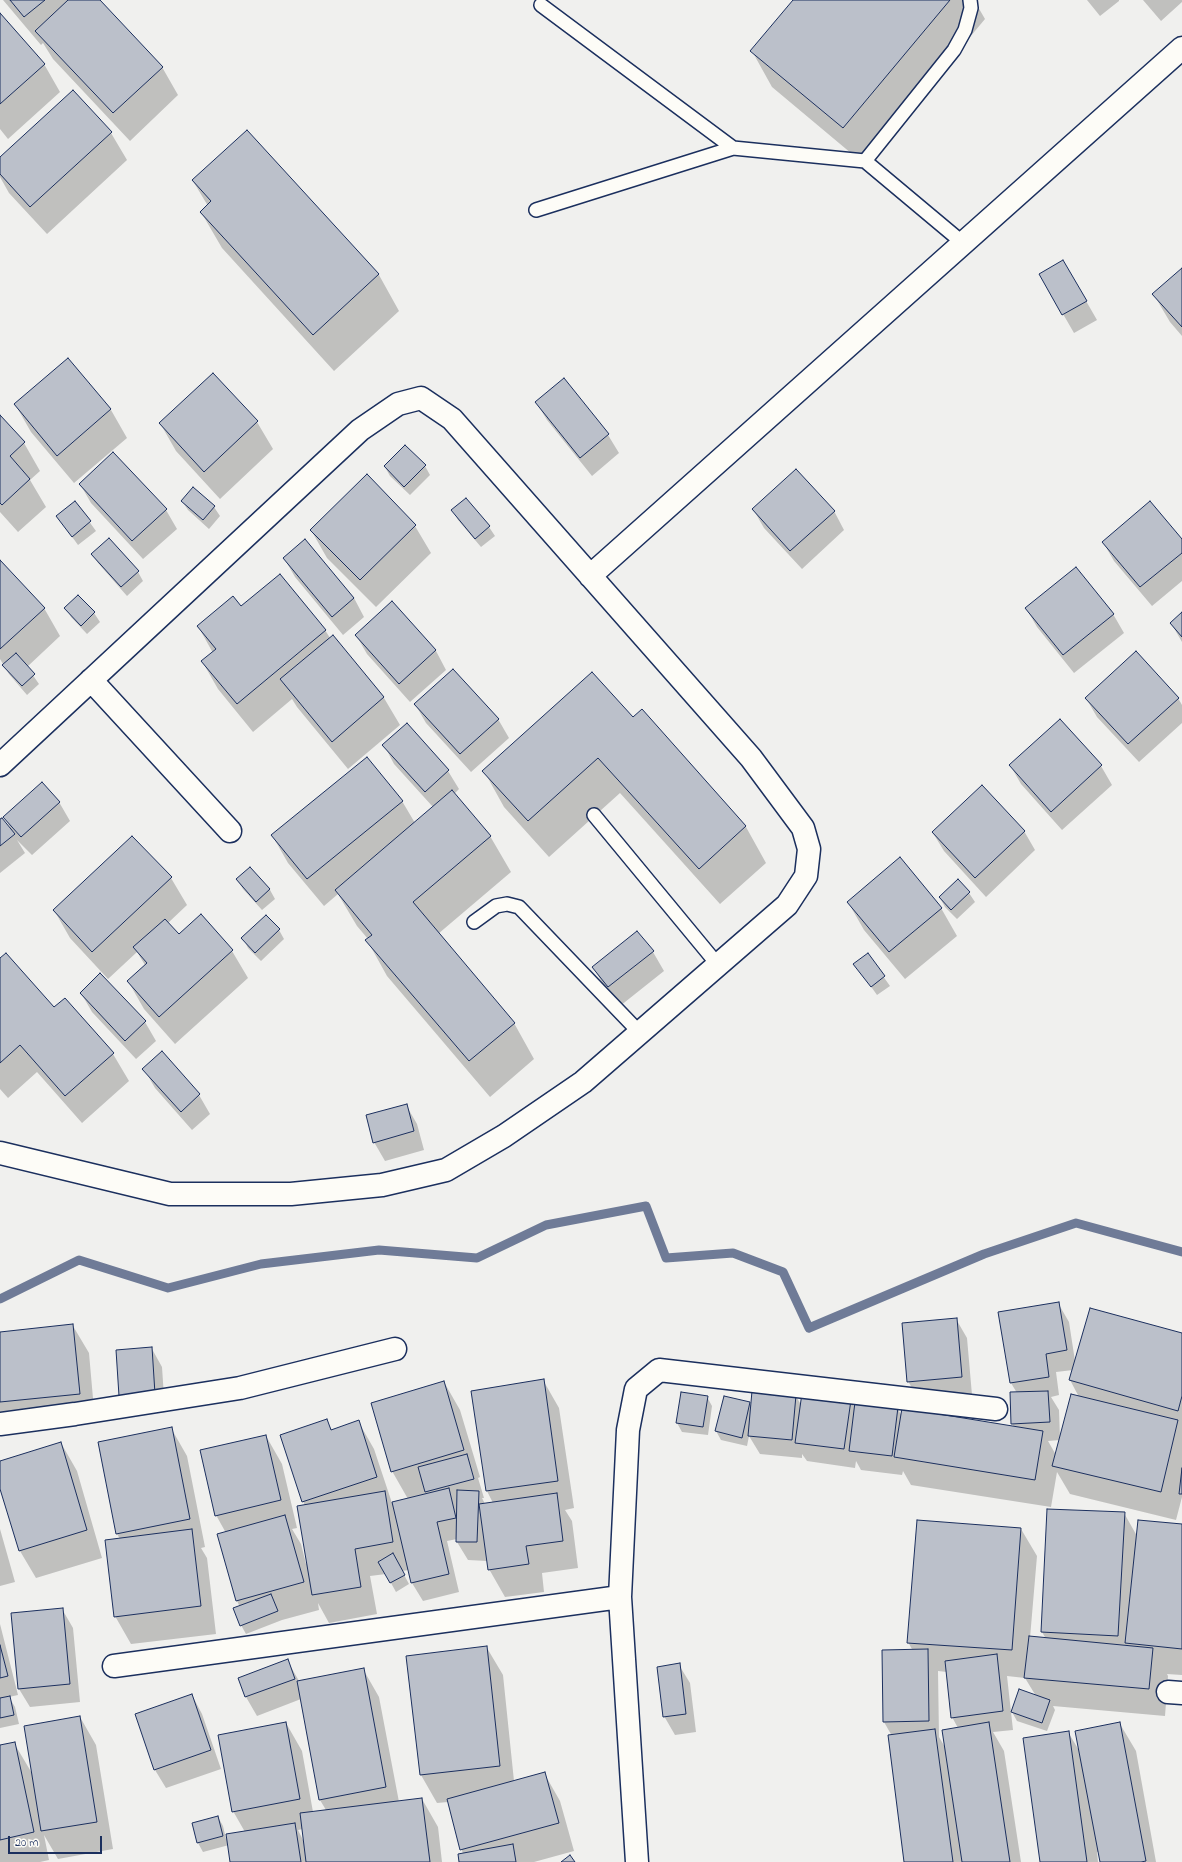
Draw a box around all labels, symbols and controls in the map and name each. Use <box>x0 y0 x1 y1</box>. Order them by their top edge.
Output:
scale bar <box>10 1828 104 1854</box>
text: 20 m <box>15 1834 38 1852</box>

